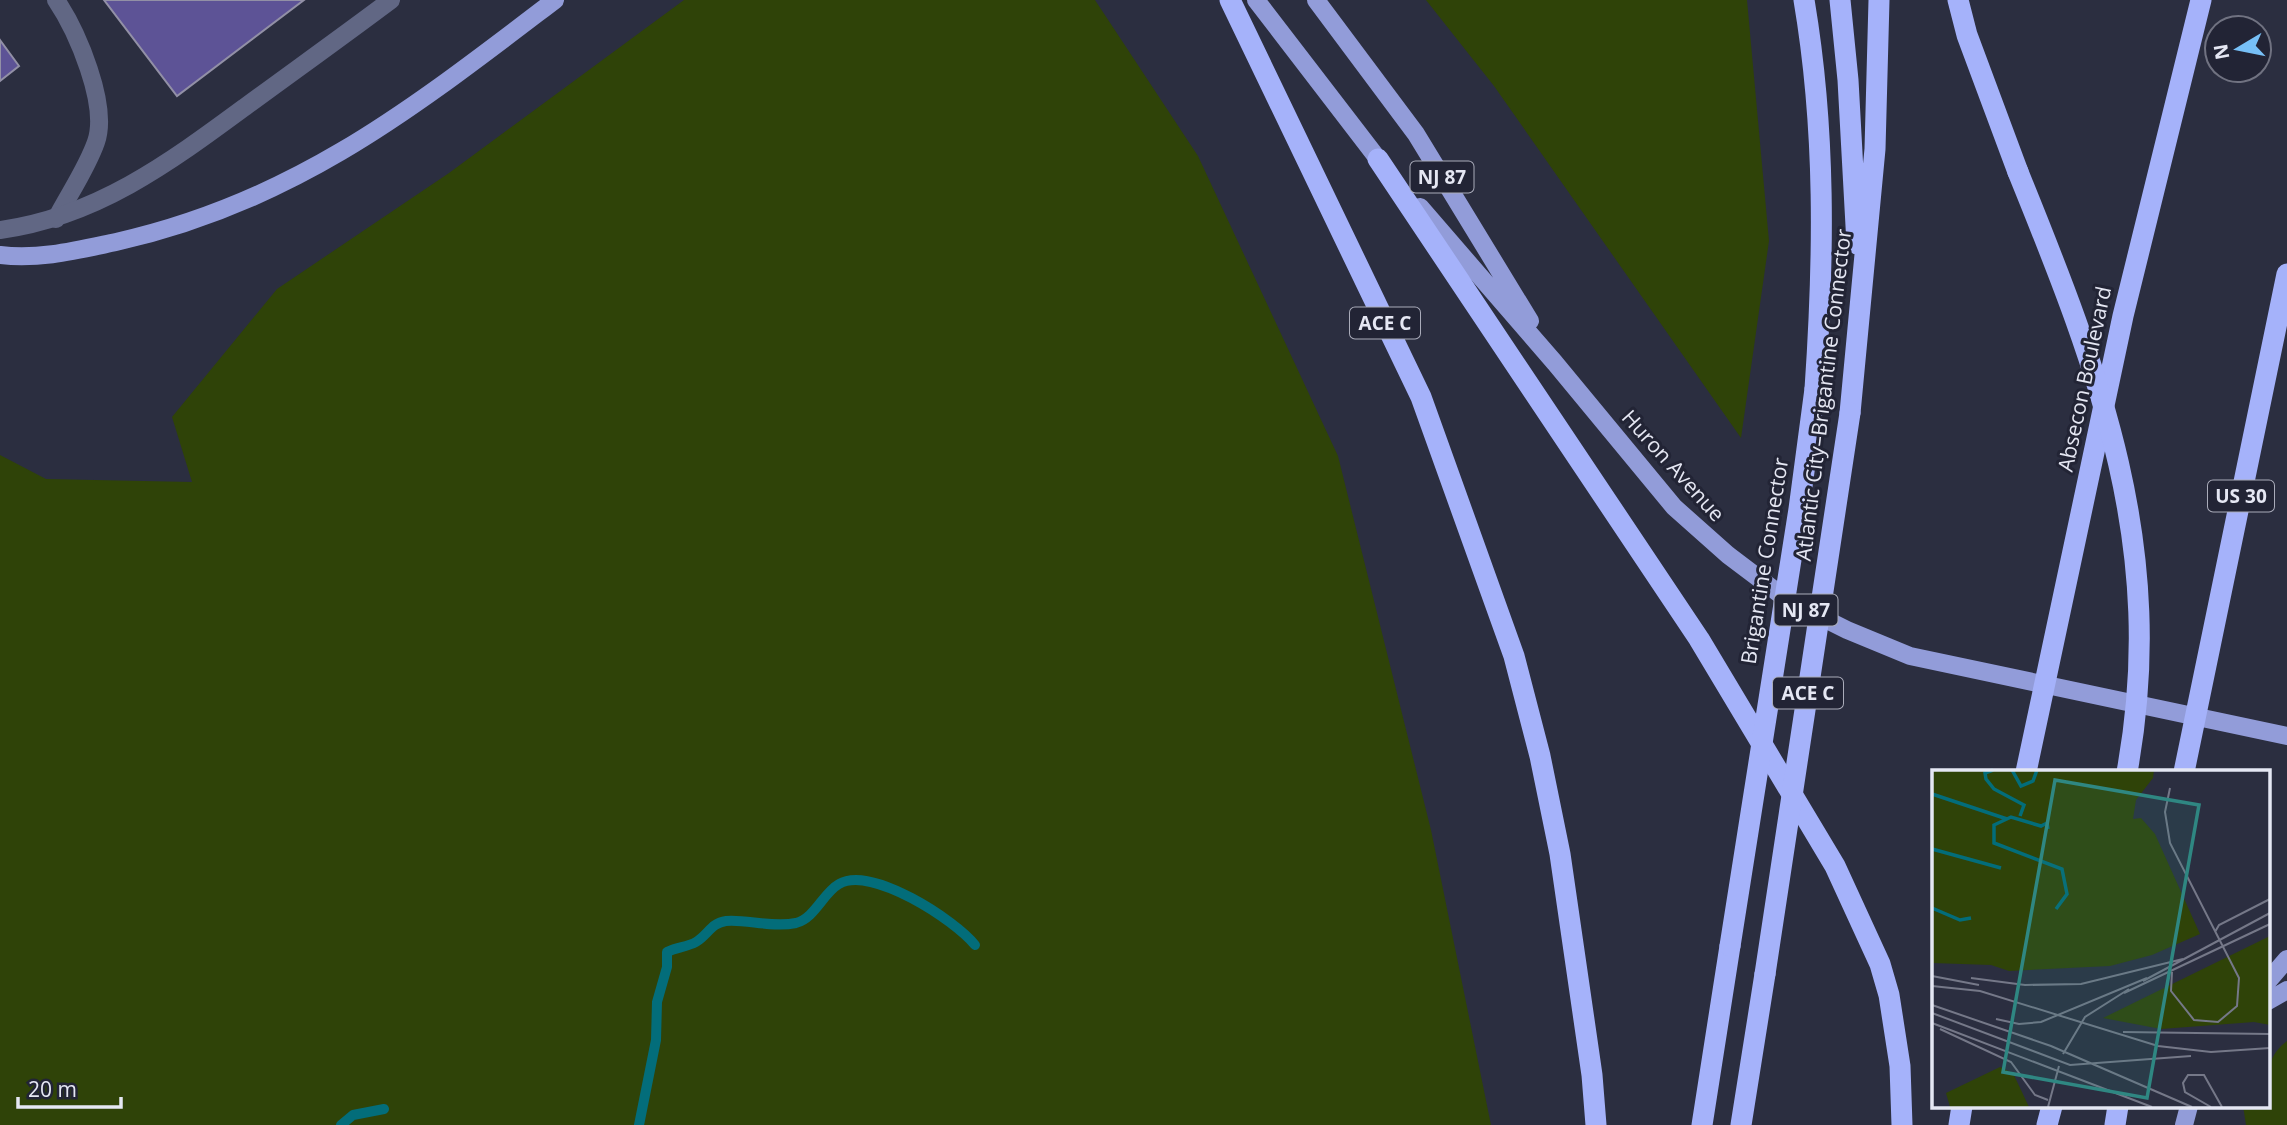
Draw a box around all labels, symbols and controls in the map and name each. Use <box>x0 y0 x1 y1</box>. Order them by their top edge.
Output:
north arrow <box>2203 14 2273 84</box>
text: N <box>2207 42 2235 62</box>
road number: NJ 87 <box>1410 162 1474 192</box>
street label: Atlantic City–Brigantine Connector <box>1789 227 1857 563</box>
street label: Absecon Boulevard <box>2051 284 2117 474</box>
road number: ACE C <box>1350 308 1420 338</box>
street label: Huron Avenue <box>1616 404 1731 527</box>
street label: Brigantine Connector <box>1734 455 1794 666</box>
road number: US 30 <box>2208 481 2274 512</box>
road number: NJ 87 <box>1774 594 1838 625</box>
road number: ACE C <box>1773 678 1843 708</box>
inset map <box>1932 770 2270 1108</box>
scale bar <box>18 1066 121 1110</box>
text: 20 m <box>28 1075 77 1103</box>

